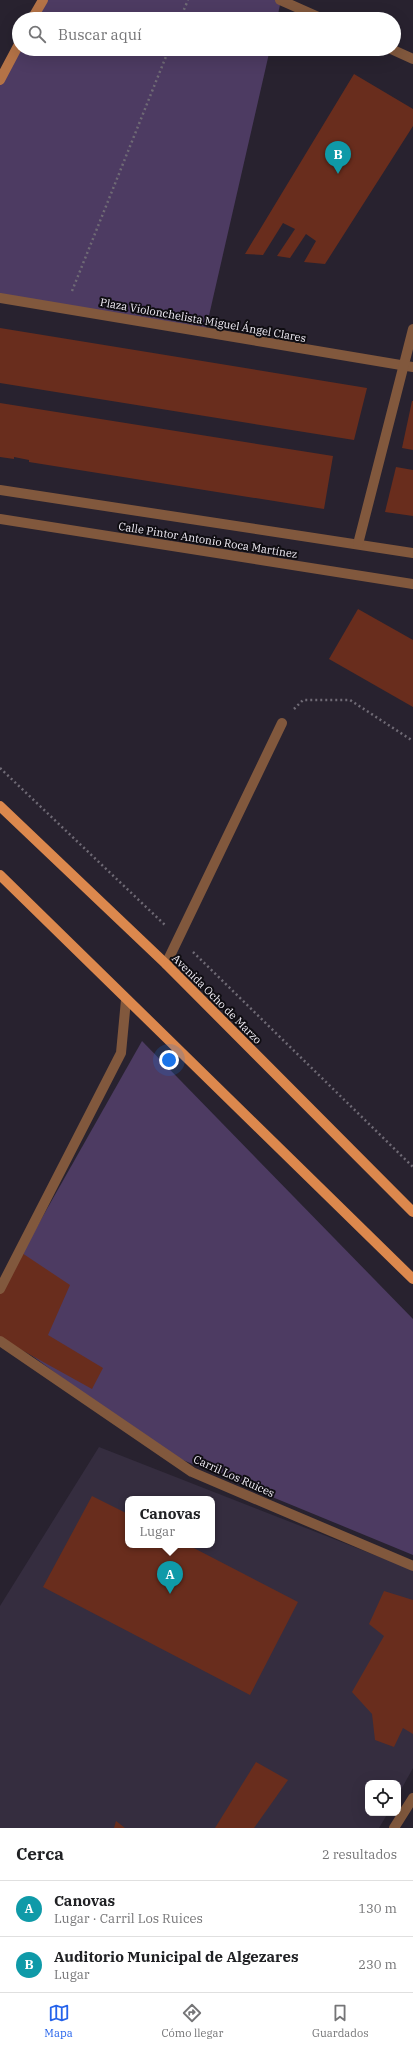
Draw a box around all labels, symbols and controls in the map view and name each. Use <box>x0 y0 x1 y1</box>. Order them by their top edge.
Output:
search box <box>12 12 401 56</box>
icon: search <box>26 23 48 45</box>
text: Buscar aquí <box>58 25 142 44</box>
pin: B <box>325 141 351 174</box>
street label: Plaza Violonchelista Miguel Ángel Clares <box>99 295 307 345</box>
street label: Calle Pintor Antonio Roca Martínez <box>118 519 299 561</box>
street label: Avenida Ocho de Marzo <box>169 951 265 1047</box>
your location <box>159 1050 179 1070</box>
street label: Carril Los Ruices <box>191 1452 277 1500</box>
popup <box>125 1496 215 1548</box>
text: Canovas <box>139 1504 201 1523</box>
text: Lugar <box>139 1523 175 1540</box>
pin: A <box>157 1561 183 1594</box>
map controls <box>365 1780 401 1816</box>
button: locate <box>365 1780 401 1816</box>
text: Cerca <box>16 1843 64 1865</box>
text: 2 resultados <box>322 1846 397 1863</box>
text: Canovas <box>54 1891 115 1910</box>
text: A <box>24 1900 34 1917</box>
text: 130 m <box>358 1900 397 1917</box>
text: Lugar · Carril Los Ruices <box>54 1910 203 1927</box>
text: Auditorio Municipal de Algezares <box>54 1947 299 1966</box>
text: B <box>24 1956 34 1973</box>
text: 230 m <box>358 1956 397 1973</box>
text: Lugar <box>54 1966 90 1983</box>
tab: Mapa <box>44 2002 73 2040</box>
tab: Cómo llegar <box>162 2002 223 2040</box>
tab: Guardados <box>312 2002 369 2040</box>

